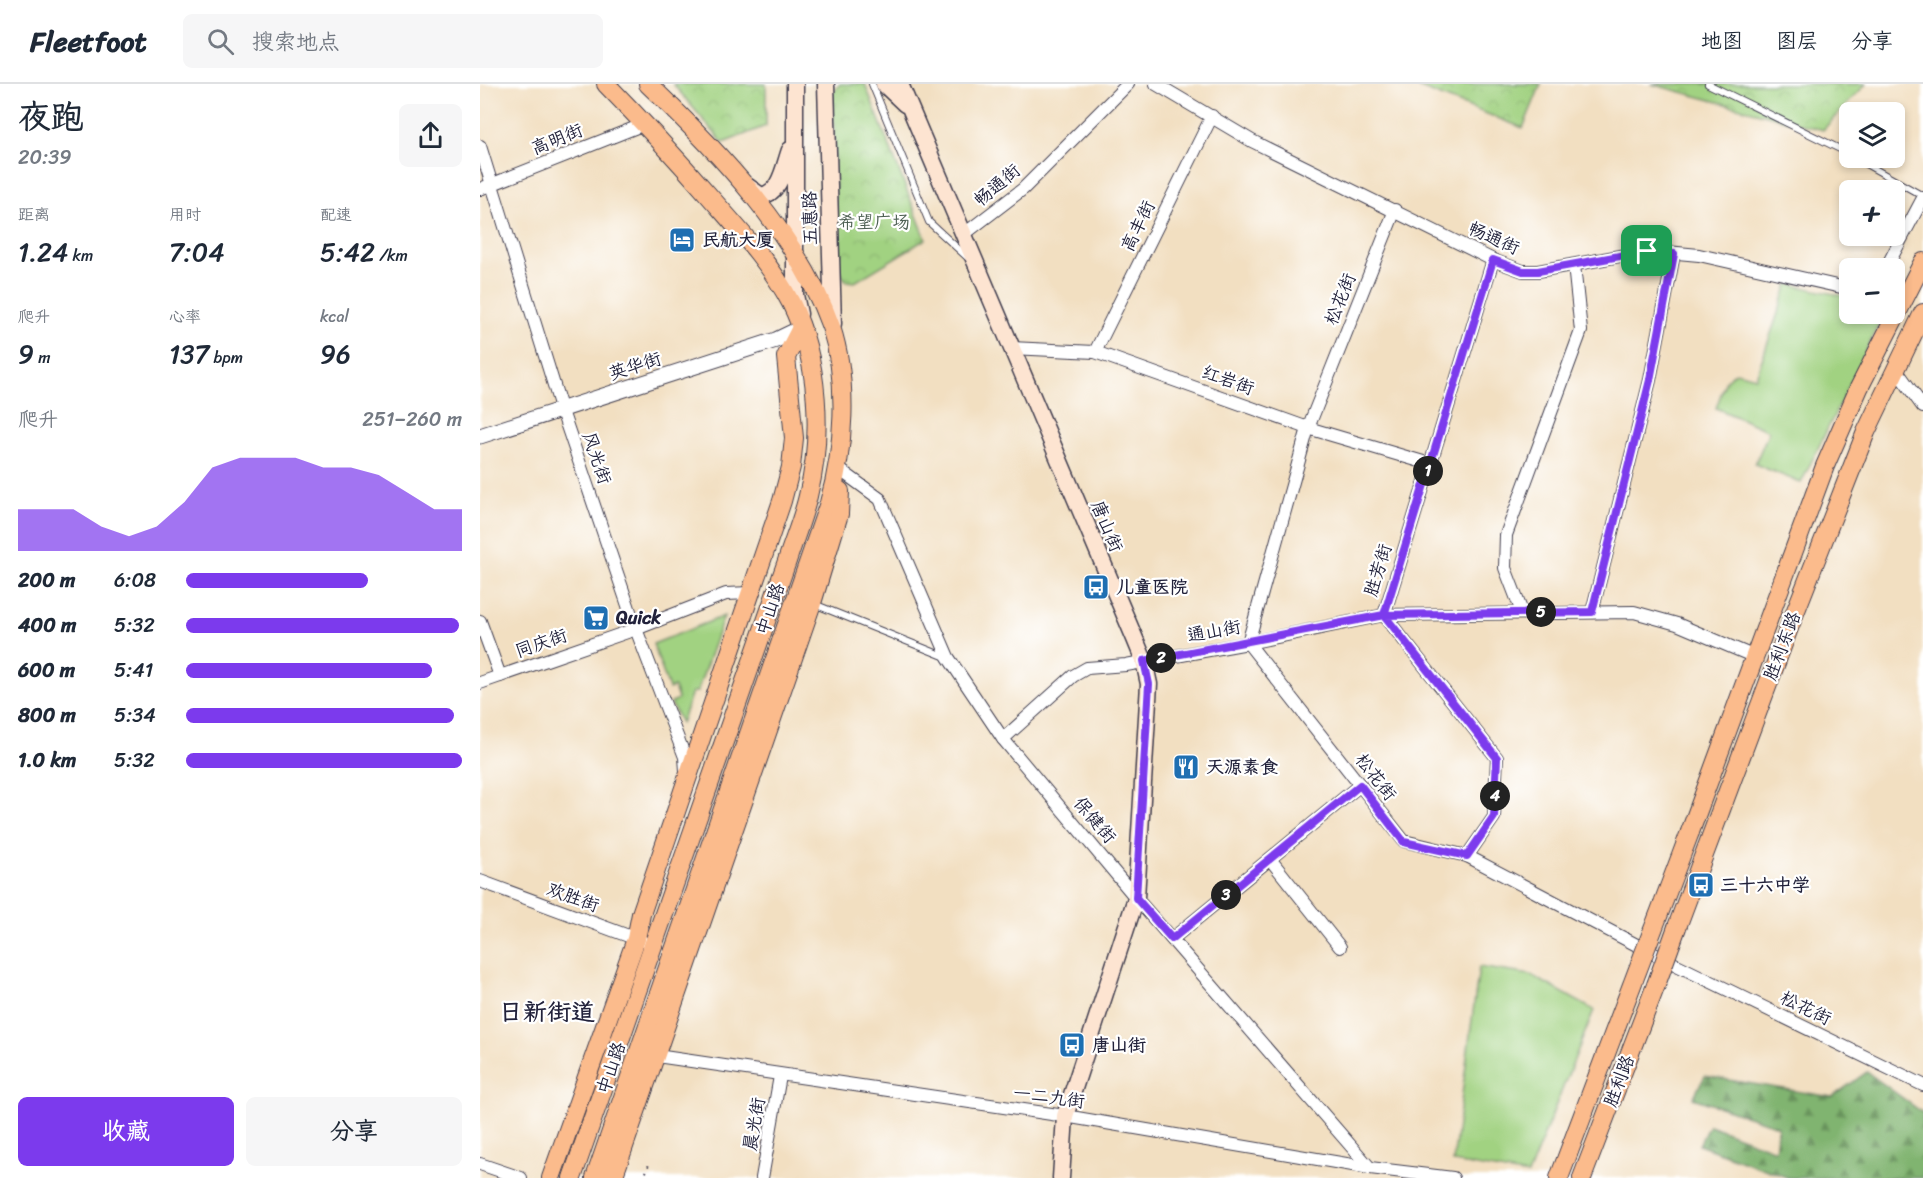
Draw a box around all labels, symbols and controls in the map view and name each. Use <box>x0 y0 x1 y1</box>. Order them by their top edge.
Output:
search box <box>183 14 603 68</box>
text: Fleetfoot <box>30 17 147 66</box>
text: 搜索地点 <box>252 22 340 61</box>
text: 地图 <box>1701 22 1743 60</box>
text: 图层 <box>1776 22 1818 60</box>
text: 分享 <box>1851 22 1893 60</box>
icon: search <box>204 25 237 58</box>
text: 夜跑 <box>18 88 84 146</box>
map controls <box>1839 102 1905 324</box>
button: layers <box>1839 102 1905 168</box>
button: share <box>399 104 462 167</box>
street label: 高明街 <box>526 114 588 164</box>
text: 20:39 <box>18 140 71 175</box>
street label: 畅通街 <box>966 155 1028 215</box>
button: + <box>1839 180 1905 246</box>
street label: 五惠路 <box>794 191 826 245</box>
street label: 高丰街 <box>1112 195 1164 257</box>
text: 距离 <box>18 200 50 229</box>
text: 用时 <box>169 200 201 229</box>
text: 配速 <box>320 200 352 229</box>
park label: 希望广场 <box>838 206 910 238</box>
street label: 畅通街 <box>1463 212 1525 264</box>
place label: 民航大厦 <box>702 224 774 256</box>
hotel icon: 民航大厦 <box>667 225 697 255</box>
pin <box>1621 225 1672 276</box>
text: 1.24 <box>18 229 68 275</box>
text: 7:04 <box>169 229 224 275</box>
text: 5:42 <box>320 229 375 275</box>
icon: arrive <box>1630 234 1663 267</box>
text: km <box>68 241 93 270</box>
text: /km <box>375 241 408 270</box>
button: − <box>1839 258 1905 324</box>
street label: 松花街 <box>1315 268 1365 330</box>
text: 爬升 <box>18 302 50 331</box>
text: 心率 <box>169 302 201 331</box>
text: kcal <box>320 302 349 331</box>
text: 9 <box>18 331 34 377</box>
text: 137 <box>169 331 209 377</box>
text: 96 <box>320 331 351 377</box>
street label: 英华街 <box>604 342 666 390</box>
text: m <box>34 343 50 372</box>
text: bpm <box>209 343 243 372</box>
street label: 红岩街 <box>1197 356 1259 404</box>
text: 爬升 <box>18 402 58 437</box>
text: 251–260 m <box>362 402 462 437</box>
street label: 风光街 <box>573 427 621 489</box>
pin: 1 <box>1413 456 1443 486</box>
text: 1 <box>1425 456 1431 485</box>
street label: 唐山街 <box>1082 495 1132 557</box>
street label: 胜芳街 <box>1355 540 1401 600</box>
text: 200 m <box>18 563 75 598</box>
text: 6:08 <box>114 563 156 598</box>
place label: 儿童医院 <box>1116 571 1188 603</box>
bus stop icon: 儿童医院 <box>1081 572 1111 602</box>
street label: 中山路 <box>746 578 794 640</box>
pin: 5 <box>1526 597 1556 627</box>
text: 5 <box>1536 597 1546 626</box>
place label: Quick <box>616 602 661 634</box>
supermarket icon: Quick <box>581 603 611 633</box>
street label: 胜利东路 <box>1754 607 1810 685</box>
text: 400 m <box>18 608 76 643</box>
text: 5:32 <box>114 608 155 643</box>
street label: 通山街 <box>1185 611 1243 651</box>
street label: 同庆街 <box>510 619 572 667</box>
pin: 2 <box>1146 643 1176 673</box>
text: 2 <box>1156 643 1166 672</box>
text: 600 m <box>18 653 75 688</box>
text: 5:41 <box>114 653 153 688</box>
text: 800 m <box>18 698 76 733</box>
text: 5:34 <box>114 698 156 733</box>
text: 1.0 km <box>18 743 76 778</box>
text: 5:32 <box>114 743 155 778</box>
street label: 松花街 <box>1347 746 1405 808</box>
place label: 天源素食 <box>1206 751 1278 783</box>
restaurant icon: 天源素食 <box>1171 752 1201 782</box>
pin: 4 <box>1480 781 1510 811</box>
text: 4 <box>1490 781 1500 810</box>
street label: 保健街 <box>1065 789 1125 851</box>
place label: 三十六中学 <box>1720 869 1810 901</box>
bus stop icon: 三十六中学 <box>1686 870 1716 900</box>
street label: 欢胜街 <box>542 873 604 921</box>
pin: 3 <box>1211 880 1241 910</box>
text: 3 <box>1222 880 1230 909</box>
street label: 松花街 <box>1775 982 1837 1034</box>
district label: 日新街道 <box>499 991 595 1033</box>
place label: 唐山街 <box>1092 1029 1146 1061</box>
bus stop icon: 唐山街 <box>1057 1030 1087 1060</box>
street label: 中山路 <box>587 1037 635 1099</box>
street label: 胜利路 <box>1594 1050 1644 1112</box>
street label: 一二九街 <box>1011 1077 1087 1117</box>
street label: 晨光街 <box>734 1095 774 1153</box>
button: 收藏 <box>18 1097 234 1166</box>
button: 分享 <box>246 1097 462 1166</box>

